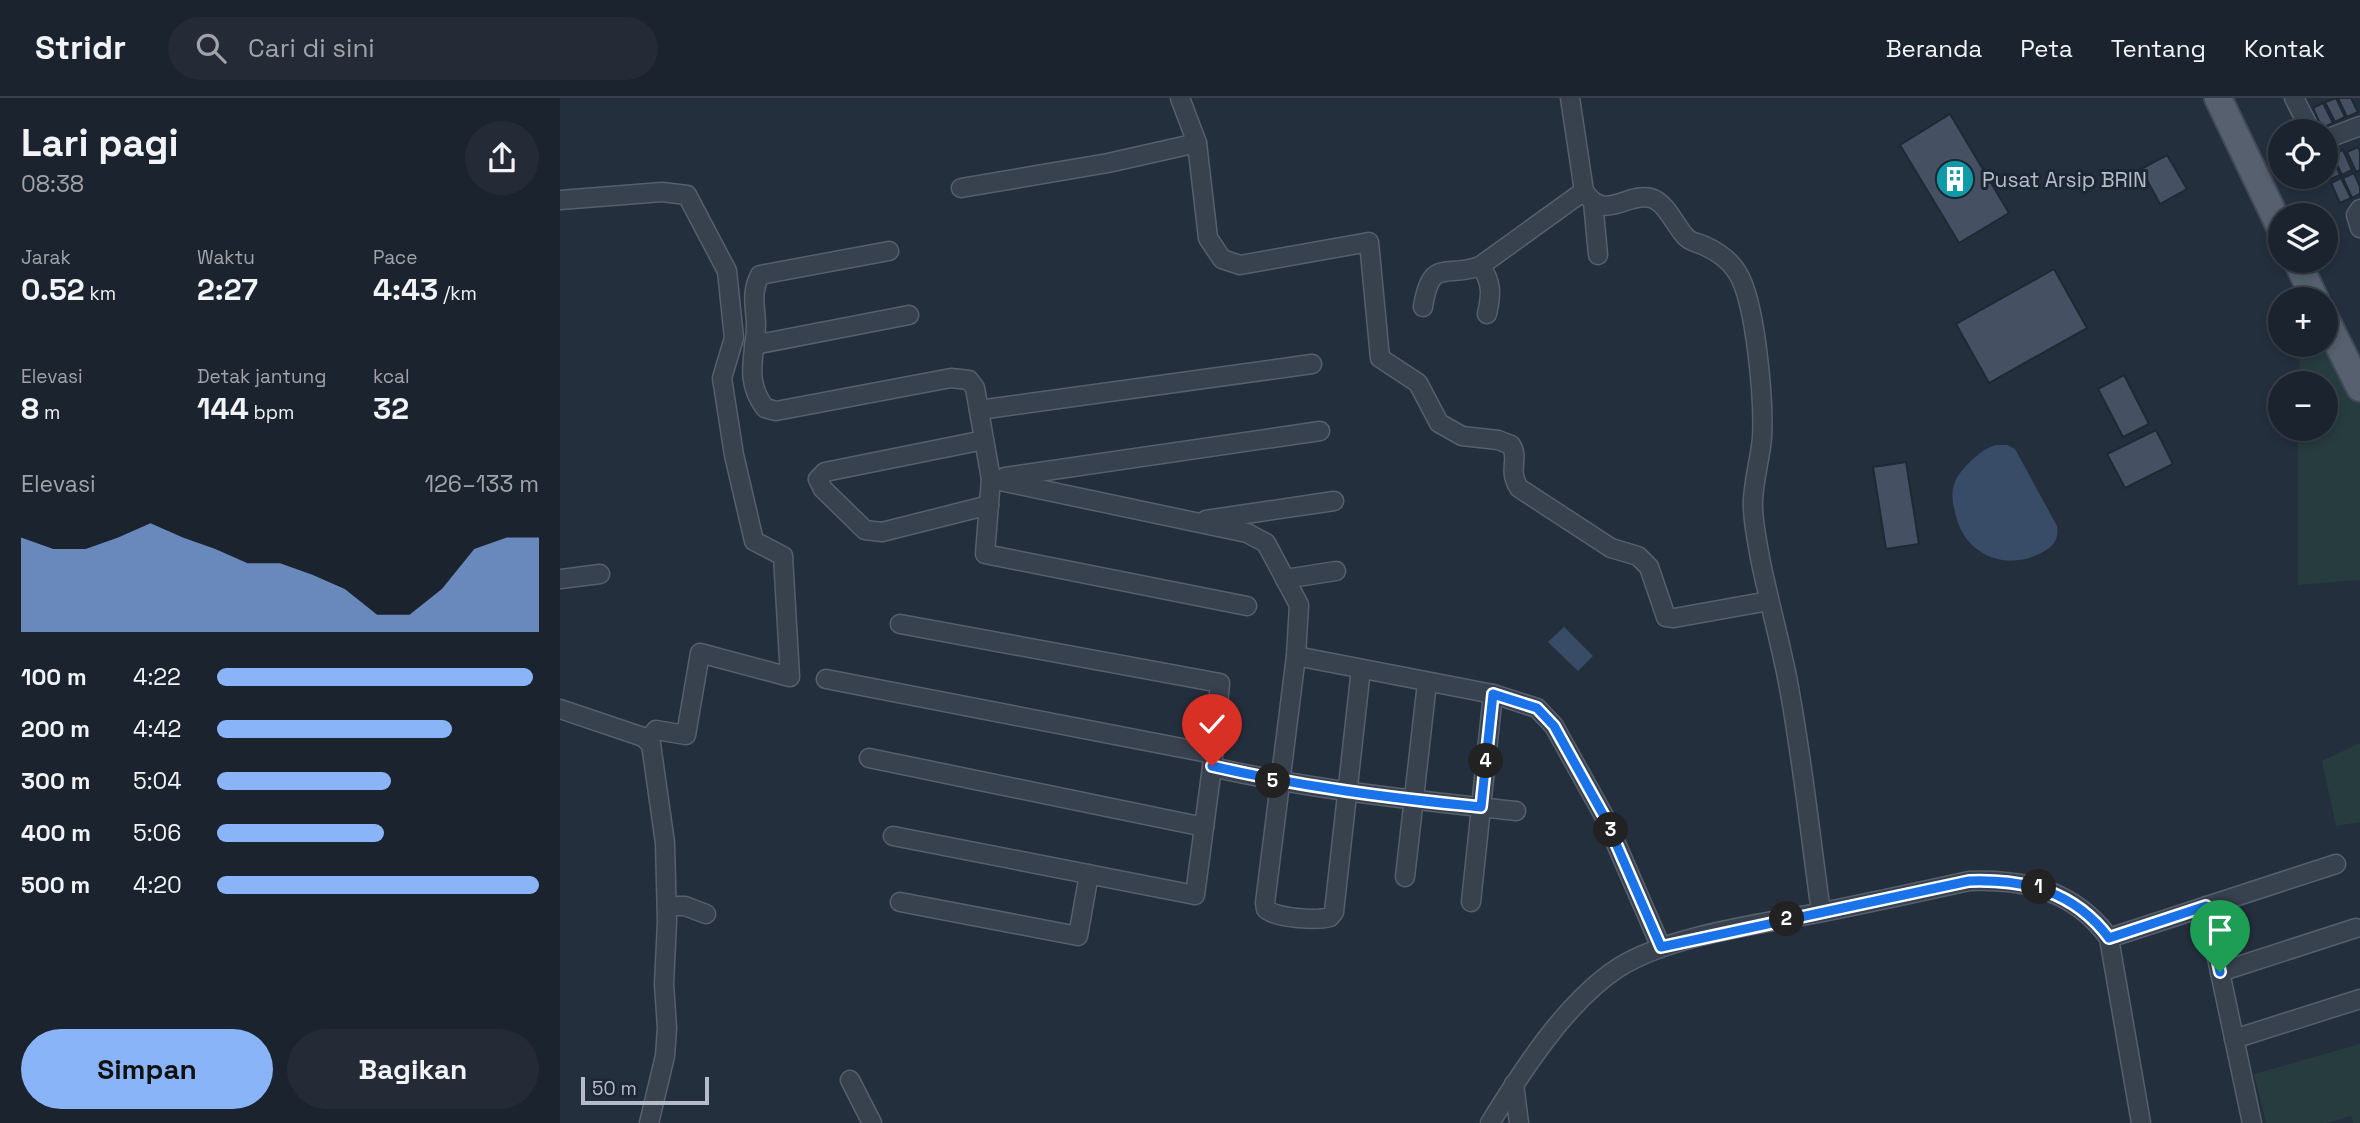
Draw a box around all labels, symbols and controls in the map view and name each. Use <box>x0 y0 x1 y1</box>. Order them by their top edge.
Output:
search box <box>168 17 658 80</box>
text: Stridr <box>35 27 126 69</box>
icon: search <box>192 29 230 67</box>
text: Cari di sini <box>248 31 375 65</box>
text: Beranda <box>1886 33 1982 64</box>
text: Peta <box>2020 33 2073 64</box>
text: Tentang <box>2111 33 2206 64</box>
text: Kontak <box>2244 33 2325 64</box>
text: Lari pagi <box>21 119 179 167</box>
map controls <box>2268 119 2338 441</box>
button: locate <box>2268 119 2338 189</box>
button: share <box>465 121 539 195</box>
building icon: Pusat Arsip BRIN <box>1934 158 1976 200</box>
place label: Pusat Arsip BRIN <box>1982 166 2147 193</box>
text: 08:38 <box>21 169 84 199</box>
button: layers <box>2268 203 2338 273</box>
text: Jarak <box>21 245 71 270</box>
text: Waktu <box>197 245 255 270</box>
text: Pace <box>373 245 417 270</box>
text: 0.52 <box>21 270 85 309</box>
text: 2:27 <box>197 270 258 309</box>
text: 4:43 <box>373 270 438 309</box>
text: km <box>85 281 116 306</box>
text: /km <box>438 281 477 306</box>
button: + <box>2268 287 2338 357</box>
text: Elevasi <box>21 364 83 389</box>
text: Detak jantung <box>197 364 326 389</box>
text: kcal <box>373 364 410 389</box>
button: − <box>2268 371 2338 441</box>
text: 8 <box>21 389 39 428</box>
text: 144 <box>197 389 249 428</box>
text: 32 <box>373 389 409 428</box>
text: m <box>39 400 60 425</box>
text: bpm <box>249 400 294 425</box>
text: Elevasi <box>21 469 96 499</box>
text: 126–133 m <box>424 469 539 499</box>
text: 100 m <box>21 662 87 692</box>
text: 4:22 <box>133 662 181 692</box>
pin <box>1182 694 1242 766</box>
icon: check <box>1193 705 1231 743</box>
text: 200 m <box>21 714 90 744</box>
text: 4:42 <box>133 714 181 744</box>
pin: 4 <box>1468 744 1504 778</box>
text: 4 <box>1479 748 1492 773</box>
pin: 5 <box>1256 764 1290 798</box>
text: 300 m <box>21 766 90 796</box>
text: 5:04 <box>133 766 182 796</box>
text: 5 <box>1267 768 1278 793</box>
pin: 3 <box>1594 812 1628 848</box>
text: 3 <box>1605 817 1616 842</box>
text: 400 m <box>21 818 91 848</box>
text: 5:06 <box>133 818 181 848</box>
text: 500 m <box>21 870 90 900</box>
text: 4:20 <box>133 870 182 900</box>
pin: 1 <box>2022 870 2056 904</box>
text: 1 <box>2034 874 2043 899</box>
pin <box>2190 900 2250 972</box>
pin: 2 <box>1770 902 1804 936</box>
text: 2 <box>1781 906 1792 931</box>
icon: arrive <box>2201 911 2239 949</box>
button: Simpan <box>21 1029 273 1109</box>
button: Bagikan <box>287 1029 539 1109</box>
scale bar <box>581 1074 709 1106</box>
text: 50 m <box>592 1076 637 1101</box>

